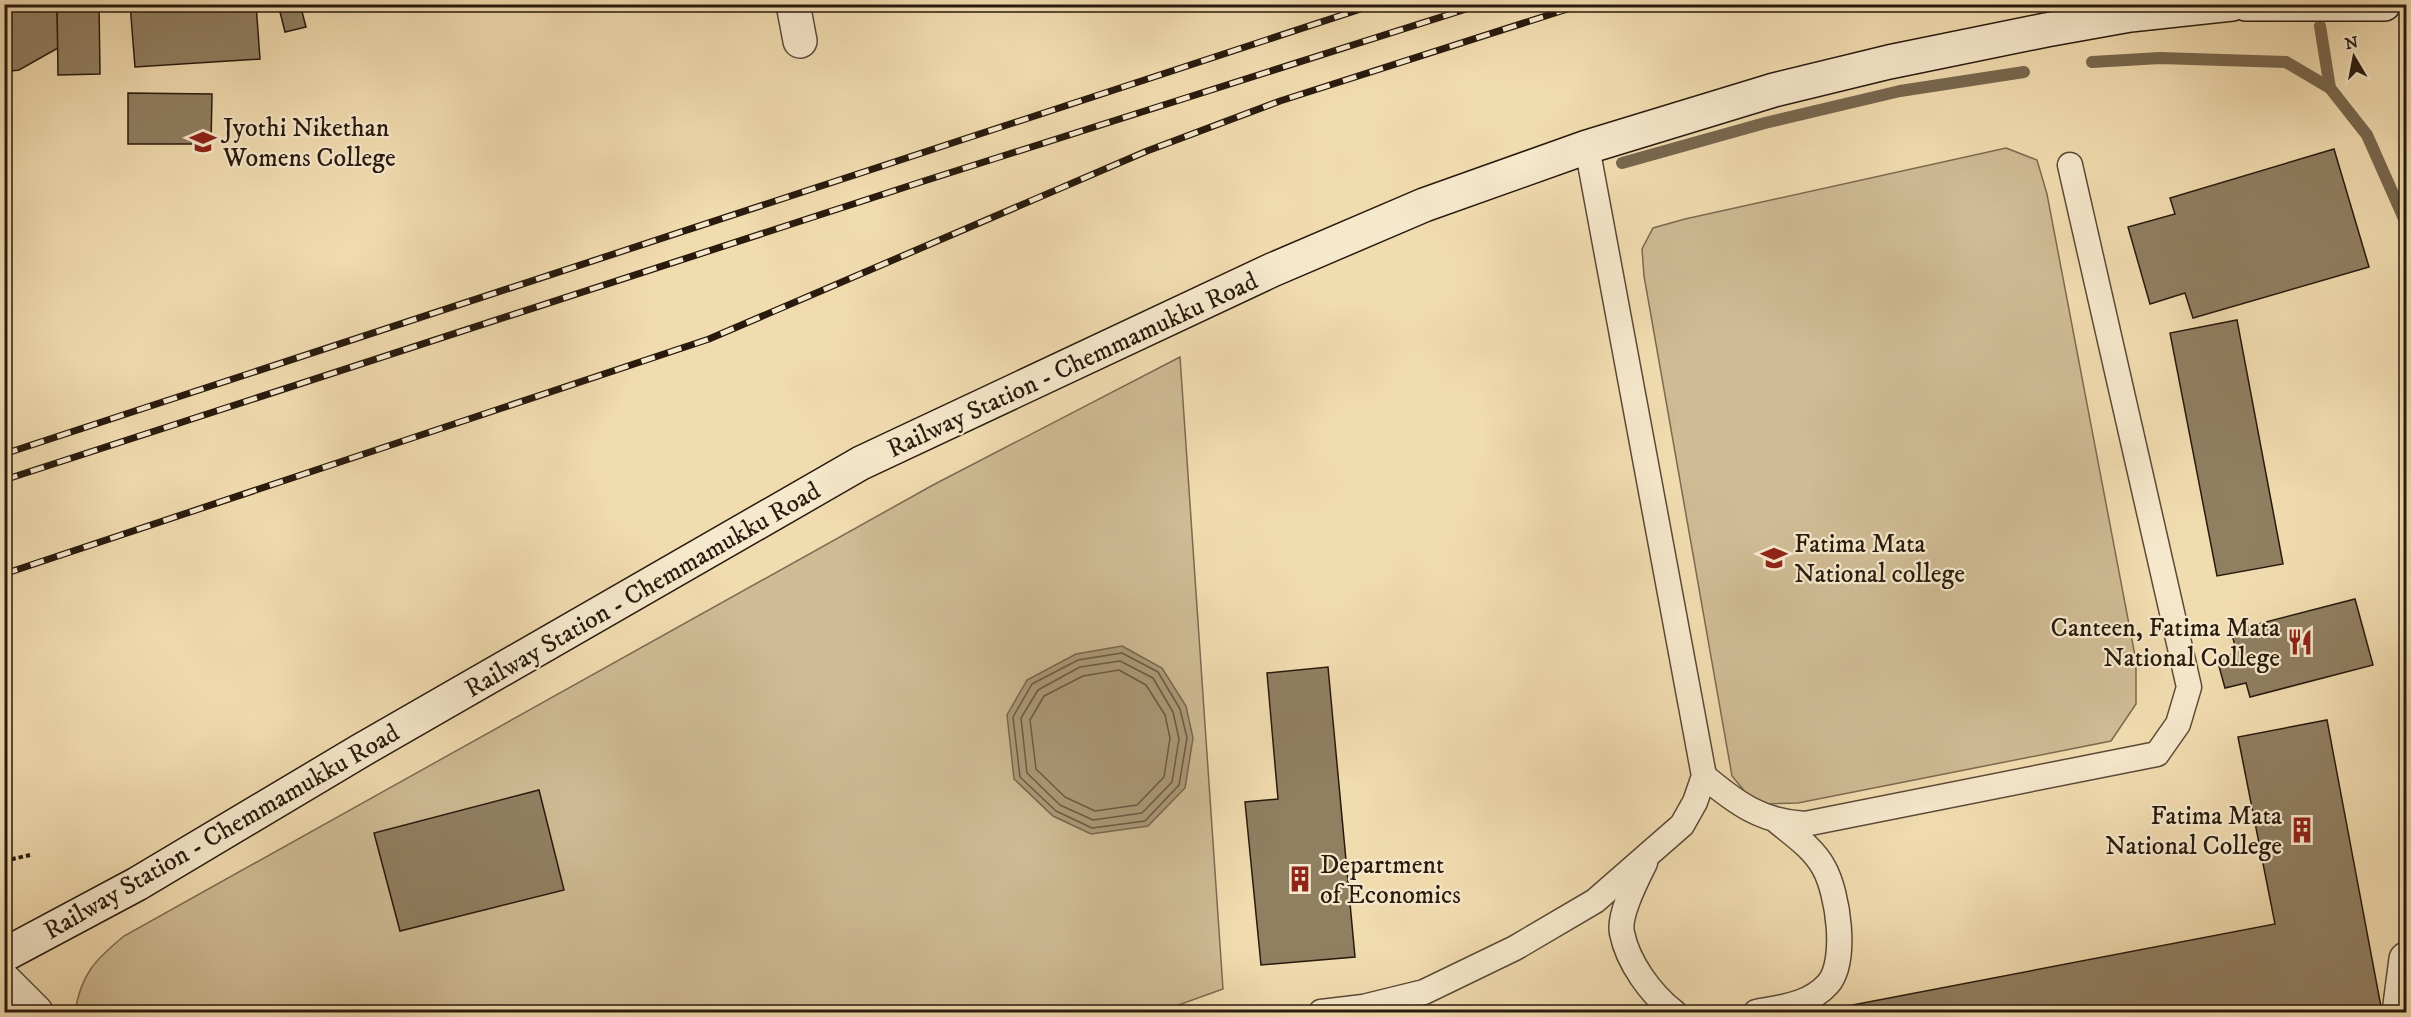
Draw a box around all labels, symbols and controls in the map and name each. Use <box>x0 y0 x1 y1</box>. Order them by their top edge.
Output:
north arrow <box>2324 27 2384 87</box>
text: N <box>2343 32 2360 54</box>
place label: Jyothi Nikethan Womens College <box>221 112 396 175</box>
school or university icon: Jyothi Nikethan Womens College <box>188 127 218 157</box>
street label: Railway Station - Chemmamukku Road <box>882 265 1263 466</box>
street label: Railway Station - Chemmamukku Road <box>459 475 827 706</box>
place label: Fatima Mata National college <box>1794 528 1965 591</box>
school or university icon: Fatima Mata National college <box>1759 543 1789 573</box>
place label: Canteen, Fatima Mata National College <box>2051 612 2280 675</box>
restaurant icon: Canteen, Fatima Mata National College <box>2285 627 2315 657</box>
street label: Railway Station - Chemmamukku Road <box>38 717 406 948</box>
place label: Fatima Mata National College <box>2105 800 2282 863</box>
building icon: Fatima Mata National College <box>2287 815 2317 845</box>
place label: Department of Economics <box>1320 849 1461 912</box>
building icon: Department of Economics <box>1285 864 1315 894</box>

